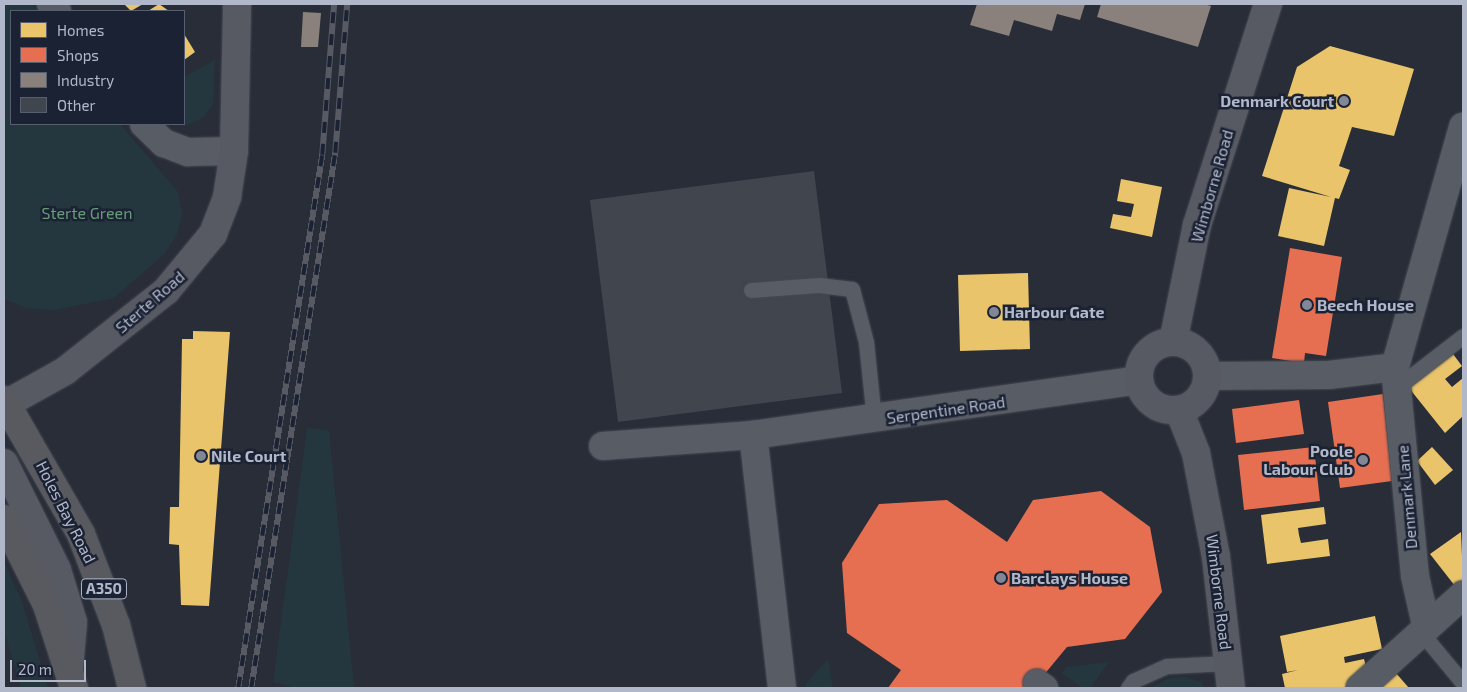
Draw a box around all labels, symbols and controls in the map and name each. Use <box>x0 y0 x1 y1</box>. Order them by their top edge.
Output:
legend <box>10 10 185 125</box>
text: Homes <box>57 21 104 39</box>
text: Shops <box>57 46 99 64</box>
text: Industry <box>57 71 114 89</box>
place label: Denmark Court <box>1220 91 1334 111</box>
marker: Denmark Court <box>1338 95 1350 107</box>
text: Other <box>57 96 96 114</box>
street label: Wimborne Road <box>1187 128 1237 244</box>
park label: Sterte Green <box>42 203 132 223</box>
street label: Sterte Road <box>112 267 188 337</box>
place label: Beech House <box>1317 295 1414 315</box>
marker: Beech House <box>1301 299 1313 311</box>
place label: Harbour Gate <box>1004 302 1105 322</box>
marker: Harbour Gate <box>988 306 1000 318</box>
street label: Serpentine Road <box>885 392 1007 428</box>
place label: Poole Labour Club <box>1263 441 1353 479</box>
street label: Denmark Lane <box>1393 444 1421 550</box>
place label: Nile Court <box>211 446 286 466</box>
marker: Nile Court <box>195 450 207 462</box>
marker: Poole Labour Club <box>1357 454 1369 466</box>
street label: Holes Bay Road <box>32 458 100 566</box>
street label: Wimborne Road <box>1202 533 1236 651</box>
place label: Barclays House <box>1011 568 1128 588</box>
marker: Barclays House <box>995 572 1007 584</box>
road number: A350 <box>80 576 128 602</box>
scale bar <box>12 650 89 682</box>
text: 20 m <box>18 660 52 678</box>

